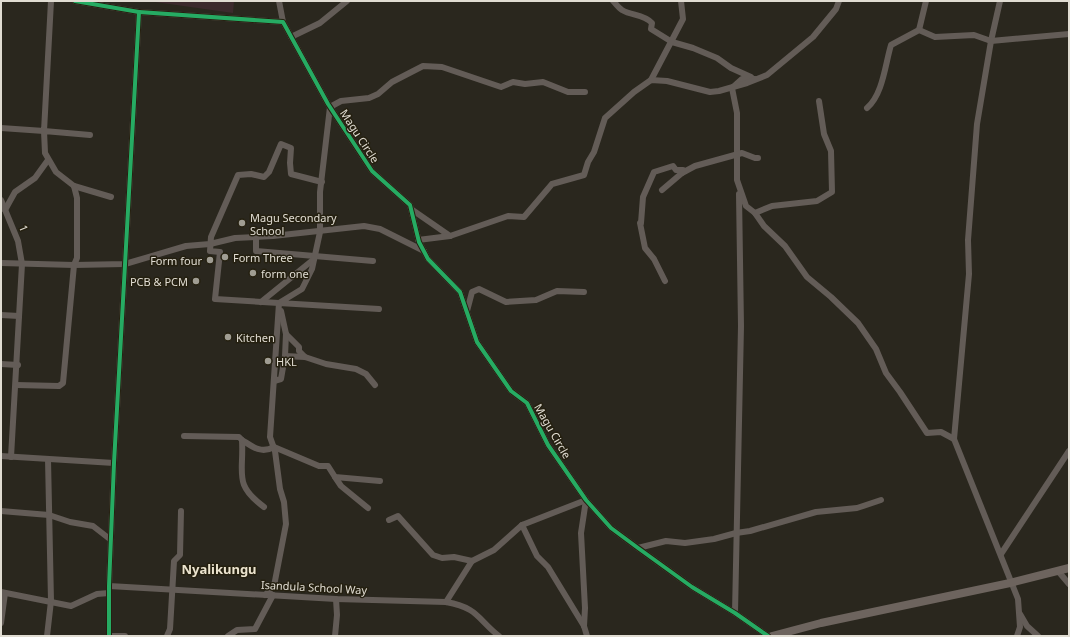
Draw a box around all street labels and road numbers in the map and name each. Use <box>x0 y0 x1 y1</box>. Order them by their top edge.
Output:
street label: Magu Circle <box>337 106 383 166</box>
street label: 1 <box>16 222 32 234</box>
street label: Magu Circle <box>531 401 575 461</box>
street label: Isandula School Way <box>261 577 368 597</box>

